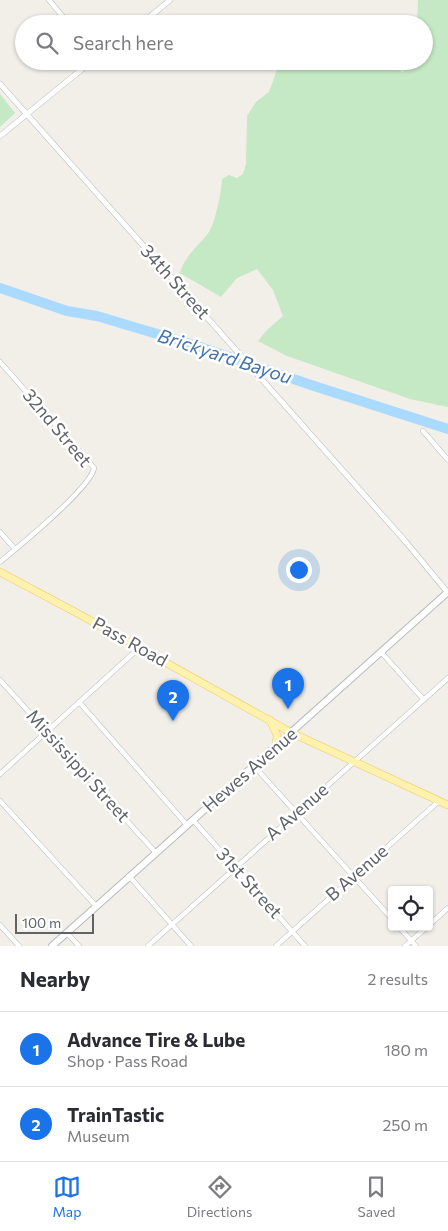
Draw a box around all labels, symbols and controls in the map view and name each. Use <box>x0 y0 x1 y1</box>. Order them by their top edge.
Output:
search box <box>15 15 433 70</box>
icon: search <box>33 29 61 57</box>
text: Search here <box>73 31 173 54</box>
street label: 34th Street <box>136 239 215 323</box>
water label: Brickyard Bayou <box>155 323 295 388</box>
street label: 32nd Street <box>19 384 97 471</box>
your location <box>286 557 312 583</box>
street label: Pass Road <box>89 611 172 671</box>
pin: 1 <box>272 668 304 709</box>
pin: 2 <box>157 680 189 721</box>
street label: Mississippi Street <box>22 704 135 826</box>
street label: Hewes Avenue <box>198 722 301 816</box>
street label: A Avenue <box>260 778 332 844</box>
street label: B Avenue <box>321 839 392 905</box>
street label: 31st Street <box>212 842 287 922</box>
map controls <box>388 886 433 931</box>
button: locate <box>388 886 433 931</box>
scale bar <box>15 911 94 934</box>
text: 100 m <box>22 914 61 931</box>
text: Nearby <box>20 966 90 991</box>
text: 2 results <box>367 969 428 988</box>
text: Advance Tire & Lube <box>67 1028 245 1051</box>
text: 1 <box>32 1040 40 1059</box>
text: 180 m <box>384 1040 428 1059</box>
text: Shop · Pass Road <box>67 1051 188 1070</box>
text: TrainTastic <box>67 1103 164 1126</box>
text: 2 <box>31 1115 41 1134</box>
text: 250 m <box>382 1115 428 1134</box>
text: Museum <box>67 1126 130 1145</box>
tab: Map <box>53 1173 81 1220</box>
tab: Directions <box>187 1173 252 1220</box>
tab: Saved <box>358 1173 395 1220</box>

